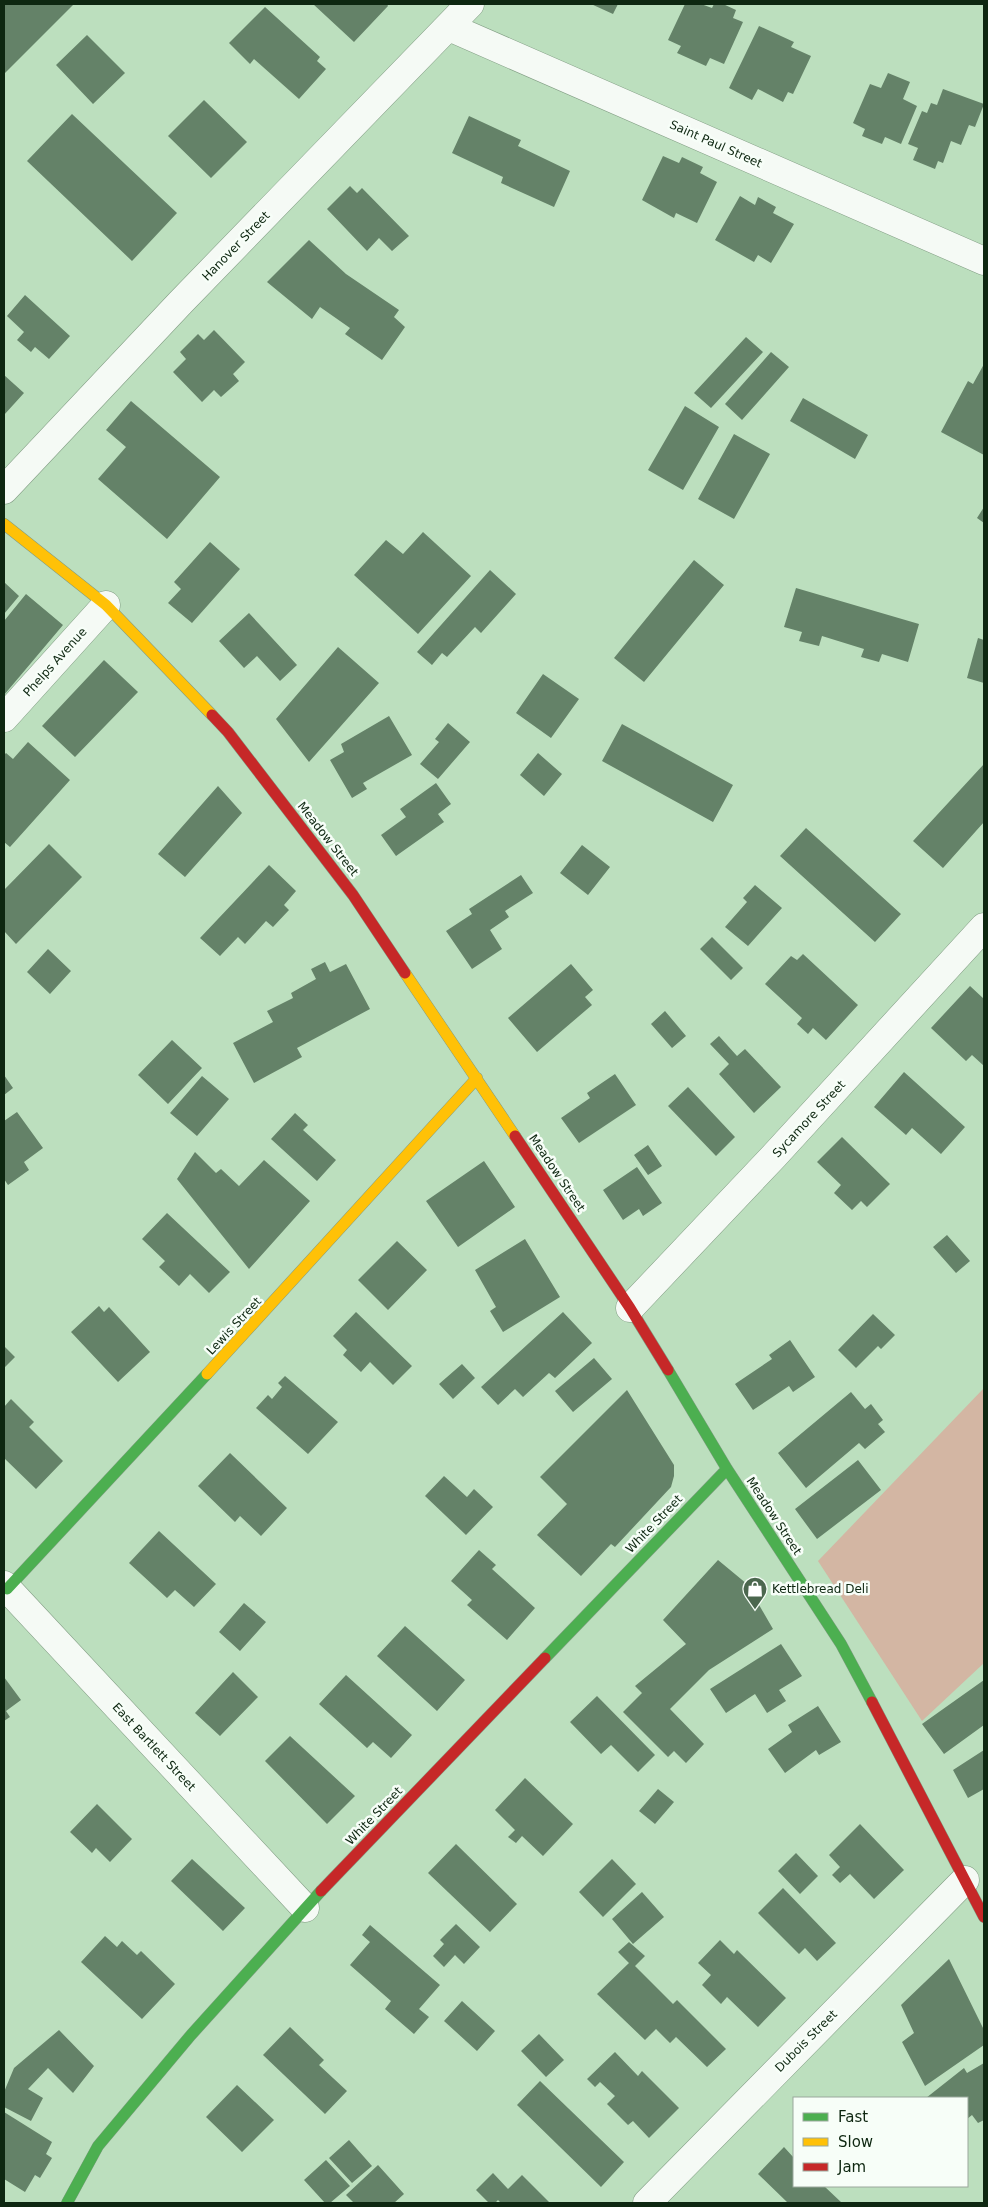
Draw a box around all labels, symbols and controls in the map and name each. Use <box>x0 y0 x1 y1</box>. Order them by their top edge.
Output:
street label: Saint Paul Street <box>668 117 765 171</box>
street label: Hanover Street <box>199 208 273 284</box>
street label: Phelps Avenue <box>20 625 90 699</box>
street label: Meadow Street <box>295 799 361 879</box>
street label: Sycamore Street <box>770 1077 848 1160</box>
street label: Meadow Street <box>526 1132 588 1215</box>
street label: Lewis Street <box>204 1294 264 1358</box>
street label: Meadow Street <box>744 1474 805 1558</box>
street label: White Street <box>623 1492 685 1556</box>
shop icon: Kettlebread Deli <box>742 1576 768 1610</box>
place label: Kettlebread Deli <box>772 1582 869 1596</box>
street label: East Bartlett Street <box>110 1700 199 1794</box>
street label: White Street <box>343 1784 405 1848</box>
street label: Dubois Street <box>772 2007 840 2075</box>
legend <box>793 2097 968 2187</box>
text: Fast <box>838 2108 868 2126</box>
text: Slow <box>838 2133 873 2151</box>
text: Jam <box>837 2158 866 2176</box>

